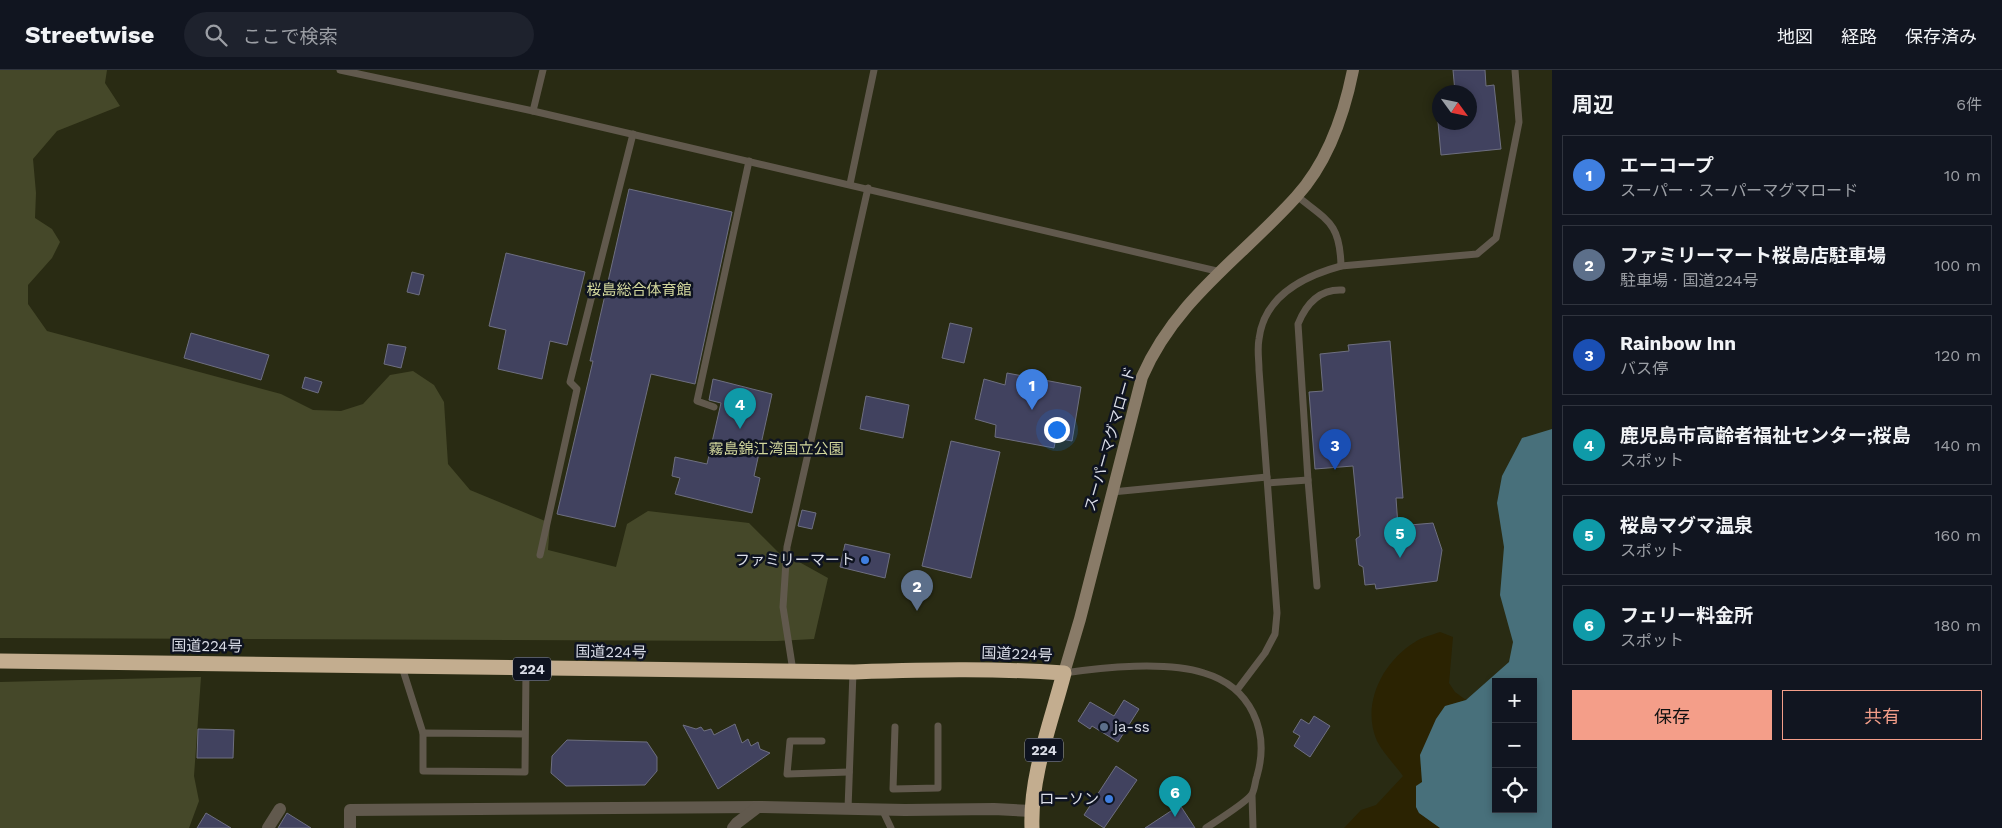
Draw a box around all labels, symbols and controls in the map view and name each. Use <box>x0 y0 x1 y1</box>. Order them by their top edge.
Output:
search box <box>184 12 534 57</box>
text: Streetwise <box>25 21 154 49</box>
icon: search <box>202 21 230 49</box>
text: ここで検索 <box>242 25 338 48</box>
text: 地図 <box>1777 26 1813 47</box>
text: 経路 <box>1841 26 1877 47</box>
text: 保存済み <box>1905 26 1977 47</box>
north arrow <box>1432 85 1477 130</box>
text: 周辺 <box>1572 92 1614 117</box>
text: 6件 <box>1956 95 1982 114</box>
text: エーコープ <box>1620 154 1714 177</box>
text: 1 <box>1586 166 1592 185</box>
text: 10 m <box>1944 166 1981 185</box>
text: スーパー · スーパーマグマロード <box>1620 181 1858 200</box>
text: ファミリーマート桜島店駐車場 <box>1620 244 1886 267</box>
text: 2 <box>1584 256 1594 275</box>
text: 100 m <box>1934 256 1981 275</box>
text: 駐車場 · 国道224号 <box>1620 271 1758 290</box>
park label: 桜島総合体育館 <box>586 281 692 299</box>
text: Rainbow Inn <box>1620 332 1736 355</box>
text: 3 <box>1584 346 1594 365</box>
text: 120 m <box>1935 346 1981 365</box>
text: バス停 <box>1620 359 1668 378</box>
street label: スーパーマグマロード <box>1081 364 1139 514</box>
pin: 1 <box>1016 369 1048 410</box>
pin: 4 <box>724 388 756 429</box>
your location <box>1044 417 1070 443</box>
text: 鹿児島市高齢者福祉センター;桜島 <box>1620 424 1911 447</box>
pin: 3 <box>1319 429 1351 470</box>
text: 4 <box>1584 436 1594 455</box>
text: 140 m <box>1934 436 1981 455</box>
park label: 霧島錦江湾国立公園 <box>708 440 844 458</box>
text: スポット <box>1620 451 1684 470</box>
text: 桜島マグマ温泉 <box>1620 514 1753 537</box>
pin: 5 <box>1384 517 1416 558</box>
text: 5 <box>1584 526 1594 545</box>
text: 160 m <box>1934 526 1981 545</box>
text: スポット <box>1620 541 1684 560</box>
place label: ファミリーマート <box>735 551 855 569</box>
marker: ファミリーマート <box>859 554 871 566</box>
pin: 2 <box>901 570 933 611</box>
text: フェリー料金所 <box>1620 604 1753 627</box>
text: 6 <box>1584 616 1594 635</box>
text: 180 m <box>1934 616 1981 635</box>
text: スポット <box>1620 631 1684 650</box>
street label: 国道224号 <box>171 636 243 656</box>
street label: 国道224号 <box>575 642 647 662</box>
street label: 国道224号 <box>981 644 1053 664</box>
road number: 224 <box>513 658 551 680</box>
map controls <box>1492 678 1537 813</box>
button: + <box>1492 678 1537 723</box>
button: 保存 <box>1572 690 1772 740</box>
button: 共有 <box>1782 690 1982 740</box>
place label: ja-ss <box>1112 718 1150 736</box>
marker: ja-ss <box>1098 721 1110 733</box>
button: − <box>1492 723 1537 768</box>
road number: 224 <box>1025 738 1063 762</box>
button: locate <box>1492 768 1537 813</box>
pin: 6 <box>1159 776 1191 817</box>
place label: ローソン <box>1039 790 1099 808</box>
marker: ローソン <box>1103 793 1115 805</box>

